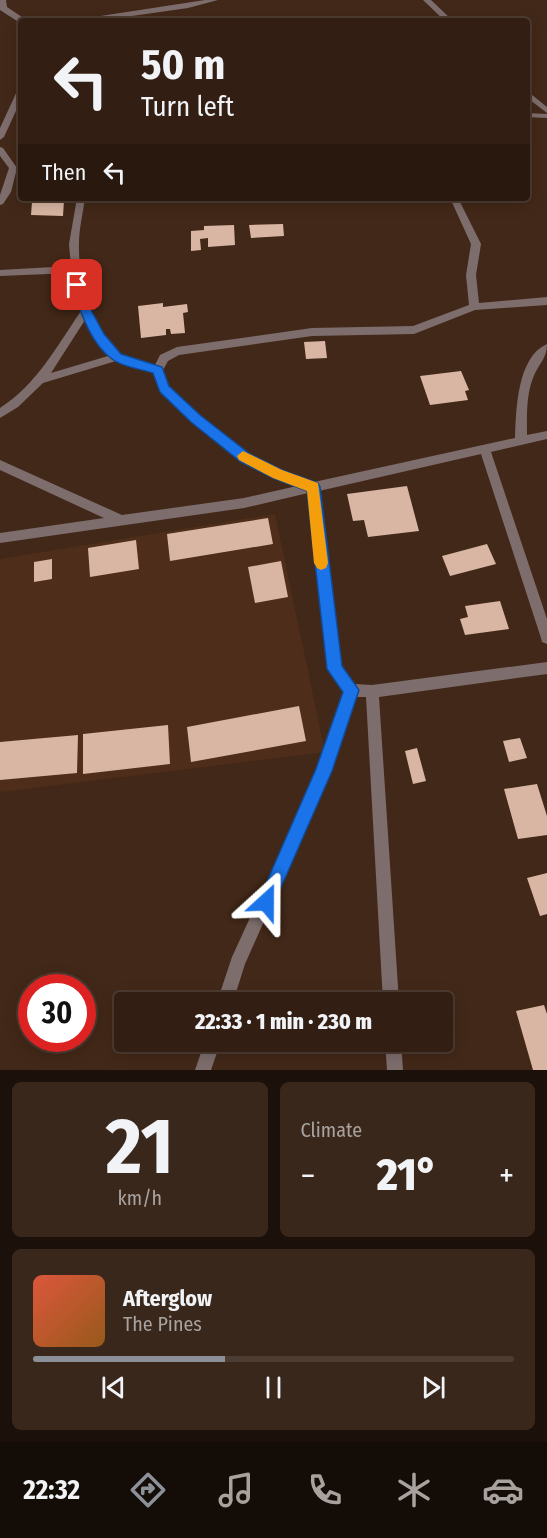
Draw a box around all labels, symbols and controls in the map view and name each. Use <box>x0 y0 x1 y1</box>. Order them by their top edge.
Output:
text: 50 m <box>141 40 225 90</box>
icon: left <box>42 42 120 120</box>
text: Turn left <box>141 91 234 123</box>
icon: left <box>98 156 131 189</box>
text: Then <box>42 159 86 186</box>
pin <box>51 259 102 310</box>
icon: arrive <box>60 268 93 301</box>
position arrow <box>234 870 298 934</box>
speed limit sign: 30 <box>18 974 96 1052</box>
text: 22:33 · 1 min · 230 m <box>195 1008 372 1035</box>
text: 21 <box>106 1100 174 1194</box>
text: Climate <box>301 1118 362 1142</box>
text: 21° <box>377 1148 438 1202</box>
text: − <box>301 1156 315 1196</box>
text: + <box>499 1156 514 1196</box>
text: km/h <box>117 1186 162 1210</box>
text: Afterglow <box>123 1285 212 1312</box>
text: The Pines <box>123 1312 202 1336</box>
icon: previous <box>97 1371 130 1404</box>
icon: pause <box>257 1371 290 1404</box>
icon: next <box>417 1371 450 1404</box>
icon: directions <box>127 1469 169 1511</box>
icon: music <box>215 1469 257 1511</box>
icon: phone <box>304 1469 346 1511</box>
icon: climate <box>393 1469 435 1511</box>
icon: car <box>482 1469 524 1511</box>
text: 22:32 <box>23 1474 80 1506</box>

